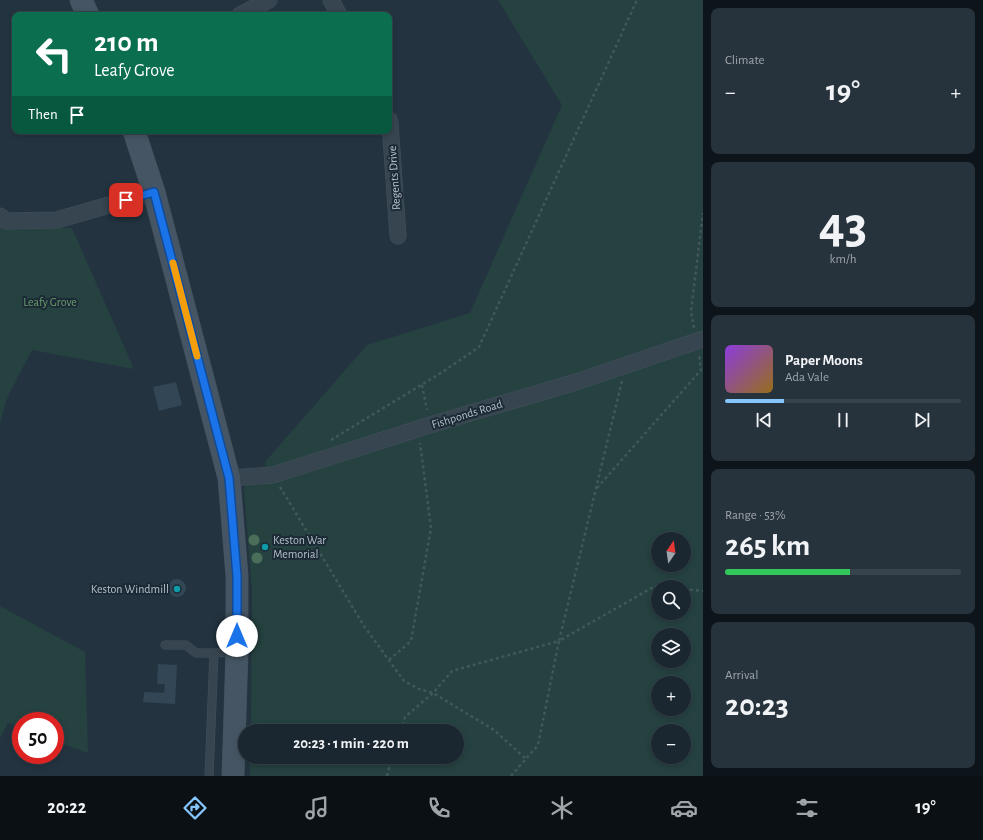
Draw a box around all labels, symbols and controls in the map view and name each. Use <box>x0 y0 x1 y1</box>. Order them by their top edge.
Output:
icon: left <box>28 28 80 80</box>
text: 210 m <box>94 29 159 57</box>
text: Climate <box>725 54 764 67</box>
text: Leafy Grove <box>94 62 175 80</box>
text: 19° <box>826 76 860 106</box>
text: − <box>725 81 736 103</box>
text: + <box>950 81 961 103</box>
icon: arrive <box>66 104 88 126</box>
text: Then <box>28 107 58 122</box>
street label: Regents Drive <box>386 145 402 211</box>
pin <box>109 183 143 217</box>
icon: arrive <box>115 189 137 211</box>
text: 43 <box>819 200 867 252</box>
text: km/h <box>830 253 856 266</box>
park label: Leafy Grove <box>23 296 77 309</box>
text: Paper Moons <box>785 353 863 368</box>
text: Ada Vale <box>785 371 829 384</box>
street label: Fishponds Road <box>430 398 504 430</box>
icon: previous <box>753 409 775 431</box>
icon: pause <box>832 409 854 431</box>
icon: next <box>911 409 933 431</box>
text: Range · 53% <box>725 509 786 522</box>
text: 265 km <box>725 531 810 561</box>
north arrow <box>651 532 691 572</box>
map controls <box>651 532 691 764</box>
place label: Keston War Memorial <box>273 534 326 560</box>
marker: Keston War Memorial <box>260 542 270 552</box>
button: search <box>651 580 691 620</box>
place label: Keston Windmill <box>91 583 169 595</box>
marker: Keston Windmill <box>172 584 182 594</box>
position arrow <box>216 615 258 657</box>
button: layers <box>651 628 691 668</box>
text: Arrival <box>725 669 758 682</box>
button: + <box>651 676 691 716</box>
text: 20:23 <box>725 691 789 721</box>
speed limit sign: 50 <box>12 712 64 764</box>
button: − <box>651 724 691 764</box>
text: 20:23 · 1 min · 220 m <box>293 736 409 751</box>
icon: directions <box>181 794 209 822</box>
icon: music <box>303 794 331 822</box>
icon: phone <box>425 794 453 822</box>
icon: climate <box>548 794 576 822</box>
icon: car <box>670 794 698 822</box>
icon: filters <box>793 794 821 822</box>
text: 20:22 <box>47 799 86 817</box>
text: 19° <box>915 799 936 817</box>

